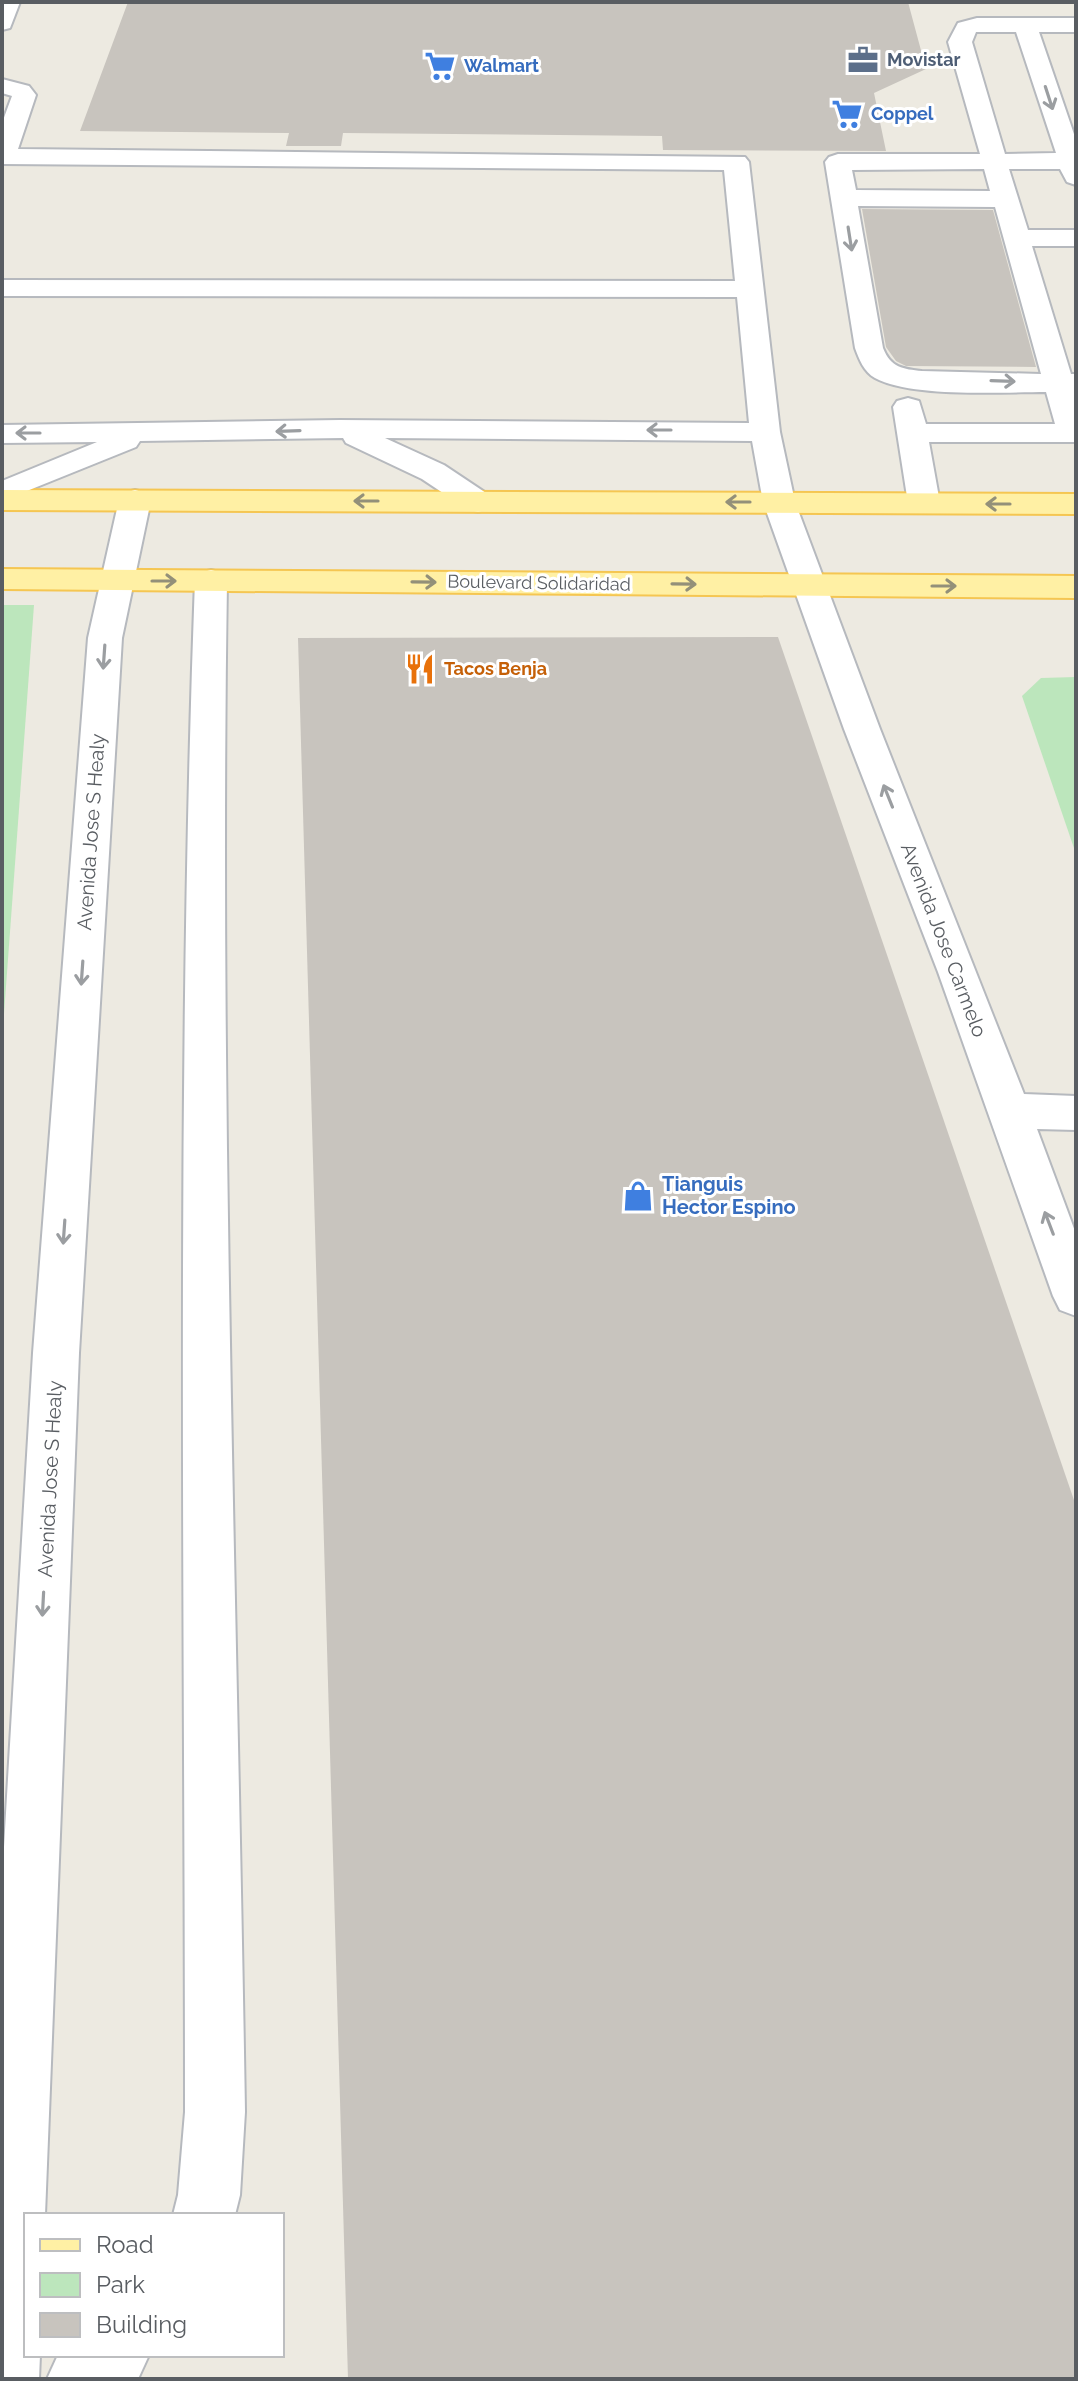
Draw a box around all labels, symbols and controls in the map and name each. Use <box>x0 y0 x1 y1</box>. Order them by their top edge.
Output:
office icon: Movistar <box>846 43 880 77</box>
supermarket icon: Walmart <box>423 49 457 83</box>
place label: Movistar <box>887 49 961 70</box>
place label: Walmart <box>464 55 539 76</box>
one-way arrow <box>1043 85 1058 110</box>
supermarket icon: Coppel <box>830 97 864 131</box>
place label: Coppel <box>871 103 934 124</box>
one-way arrow <box>843 225 858 251</box>
one-way arrow <box>989 373 1016 389</box>
one-way arrow <box>646 422 673 438</box>
one-way arrow <box>275 423 302 438</box>
one-way arrow <box>15 426 42 441</box>
one-way arrow <box>353 493 380 509</box>
one-way arrow <box>725 494 752 510</box>
one-way arrow <box>985 496 1012 512</box>
street label: Boulevard Solidaridad <box>447 570 631 595</box>
one-way arrow <box>150 573 177 588</box>
one-way arrow <box>410 574 437 590</box>
one-way arrow <box>670 576 697 592</box>
one-way arrow <box>930 578 957 594</box>
one-way arrow <box>96 644 111 670</box>
restaurant icon: Tacos Benja <box>403 652 437 686</box>
place label: Tacos Benja <box>444 658 547 679</box>
street label: Avenida Jose S Healy <box>72 733 110 931</box>
one-way arrow <box>880 784 894 809</box>
street label: Avenida Jose Carmelo <box>896 840 992 1040</box>
one-way arrow <box>74 959 89 986</box>
place label: Tianguis Hector Espino <box>662 1172 796 1219</box>
shop icon: Tianguis Hector Espino <box>621 1179 655 1213</box>
one-way arrow <box>1041 1211 1055 1236</box>
one-way arrow <box>56 1218 71 1245</box>
street label: Avenida Jose S Healy <box>33 1380 67 1578</box>
one-way arrow <box>36 1590 51 1616</box>
legend <box>24 2213 284 2357</box>
text: Road <box>96 2230 154 2259</box>
text: Park <box>96 2270 145 2299</box>
text: Building <box>96 2310 187 2339</box>

